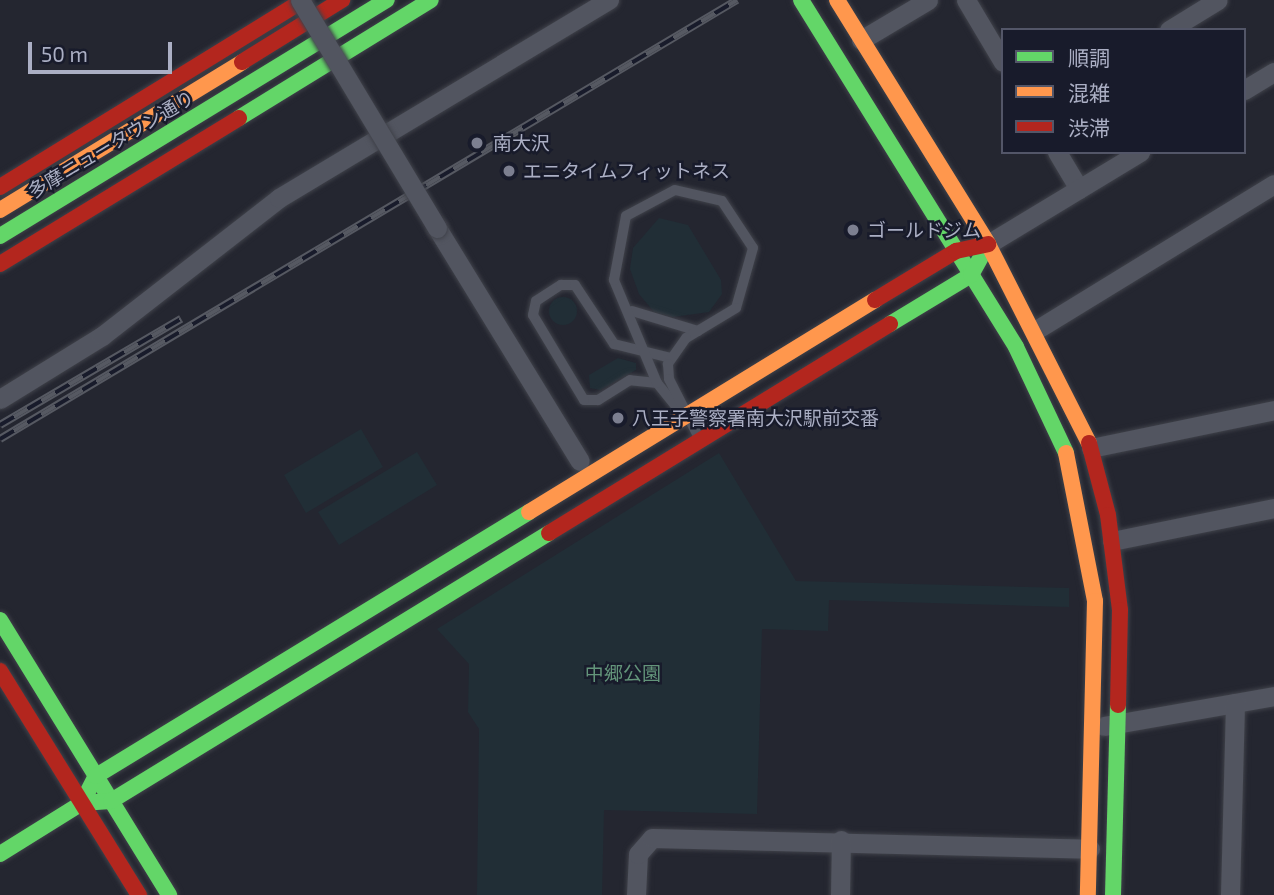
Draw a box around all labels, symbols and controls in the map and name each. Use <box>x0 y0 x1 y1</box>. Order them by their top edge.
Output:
scale bar <box>32 28 175 72</box>
legend <box>1001 28 1246 154</box>
text: 50 m <box>41 41 88 66</box>
text: 順調 <box>1068 45 1110 70</box>
text: 混雑 <box>1068 80 1110 105</box>
street label: 多摩ニュータウン通り <box>24 85 198 203</box>
text: 渋滞 <box>1068 115 1110 140</box>
place label: 南大沢 <box>493 132 550 154</box>
marker: 南大沢 <box>467 133 487 153</box>
place label: エニタイムフィットネス <box>523 160 732 182</box>
marker: エニタイムフィットネス <box>501 163 517 179</box>
place label: ゴールドジム <box>867 219 981 241</box>
marker: ゴールドジム <box>845 222 861 238</box>
place label: 八王子警察署南大沢駅前交番 <box>632 407 879 429</box>
marker: 八王子警察署南大沢駅前交番 <box>610 410 626 426</box>
park label: 中郷公園 <box>585 662 661 684</box>

